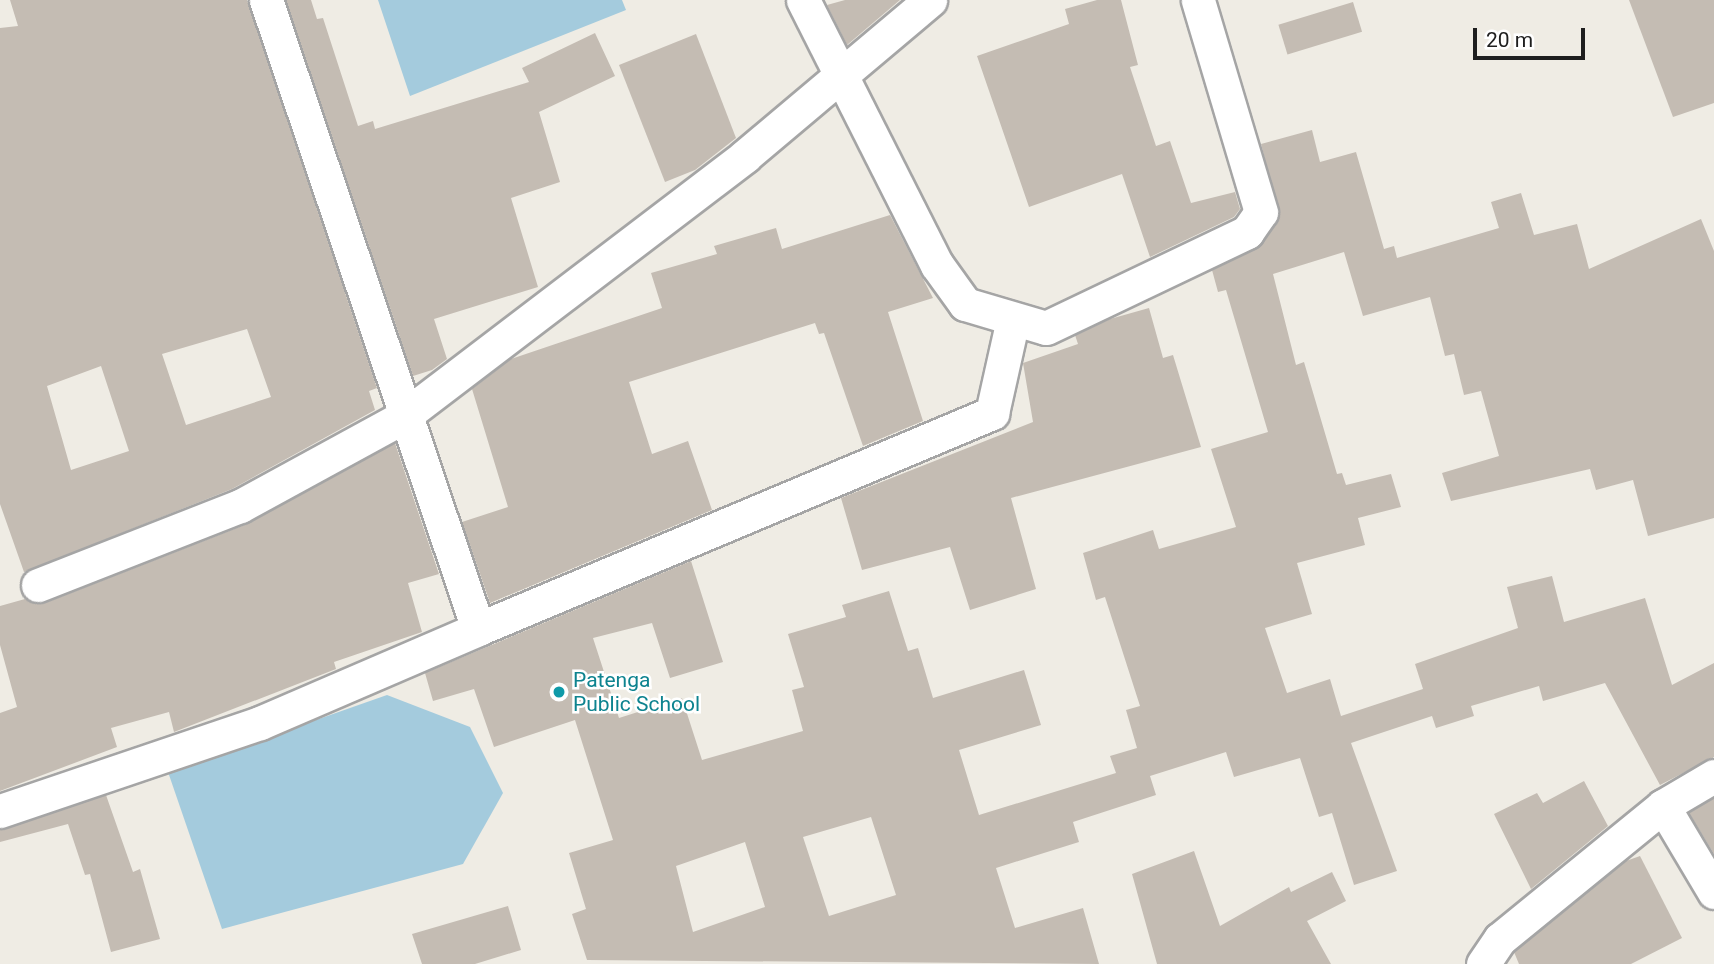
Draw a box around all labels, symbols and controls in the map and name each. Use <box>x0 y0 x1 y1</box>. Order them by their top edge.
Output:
scale bar <box>1476 14 1588 58</box>
text: 20 m <box>1486 28 1533 52</box>
place label: Patenga Public School <box>573 667 700 717</box>
marker: Patenga Public School <box>551 684 567 700</box>

